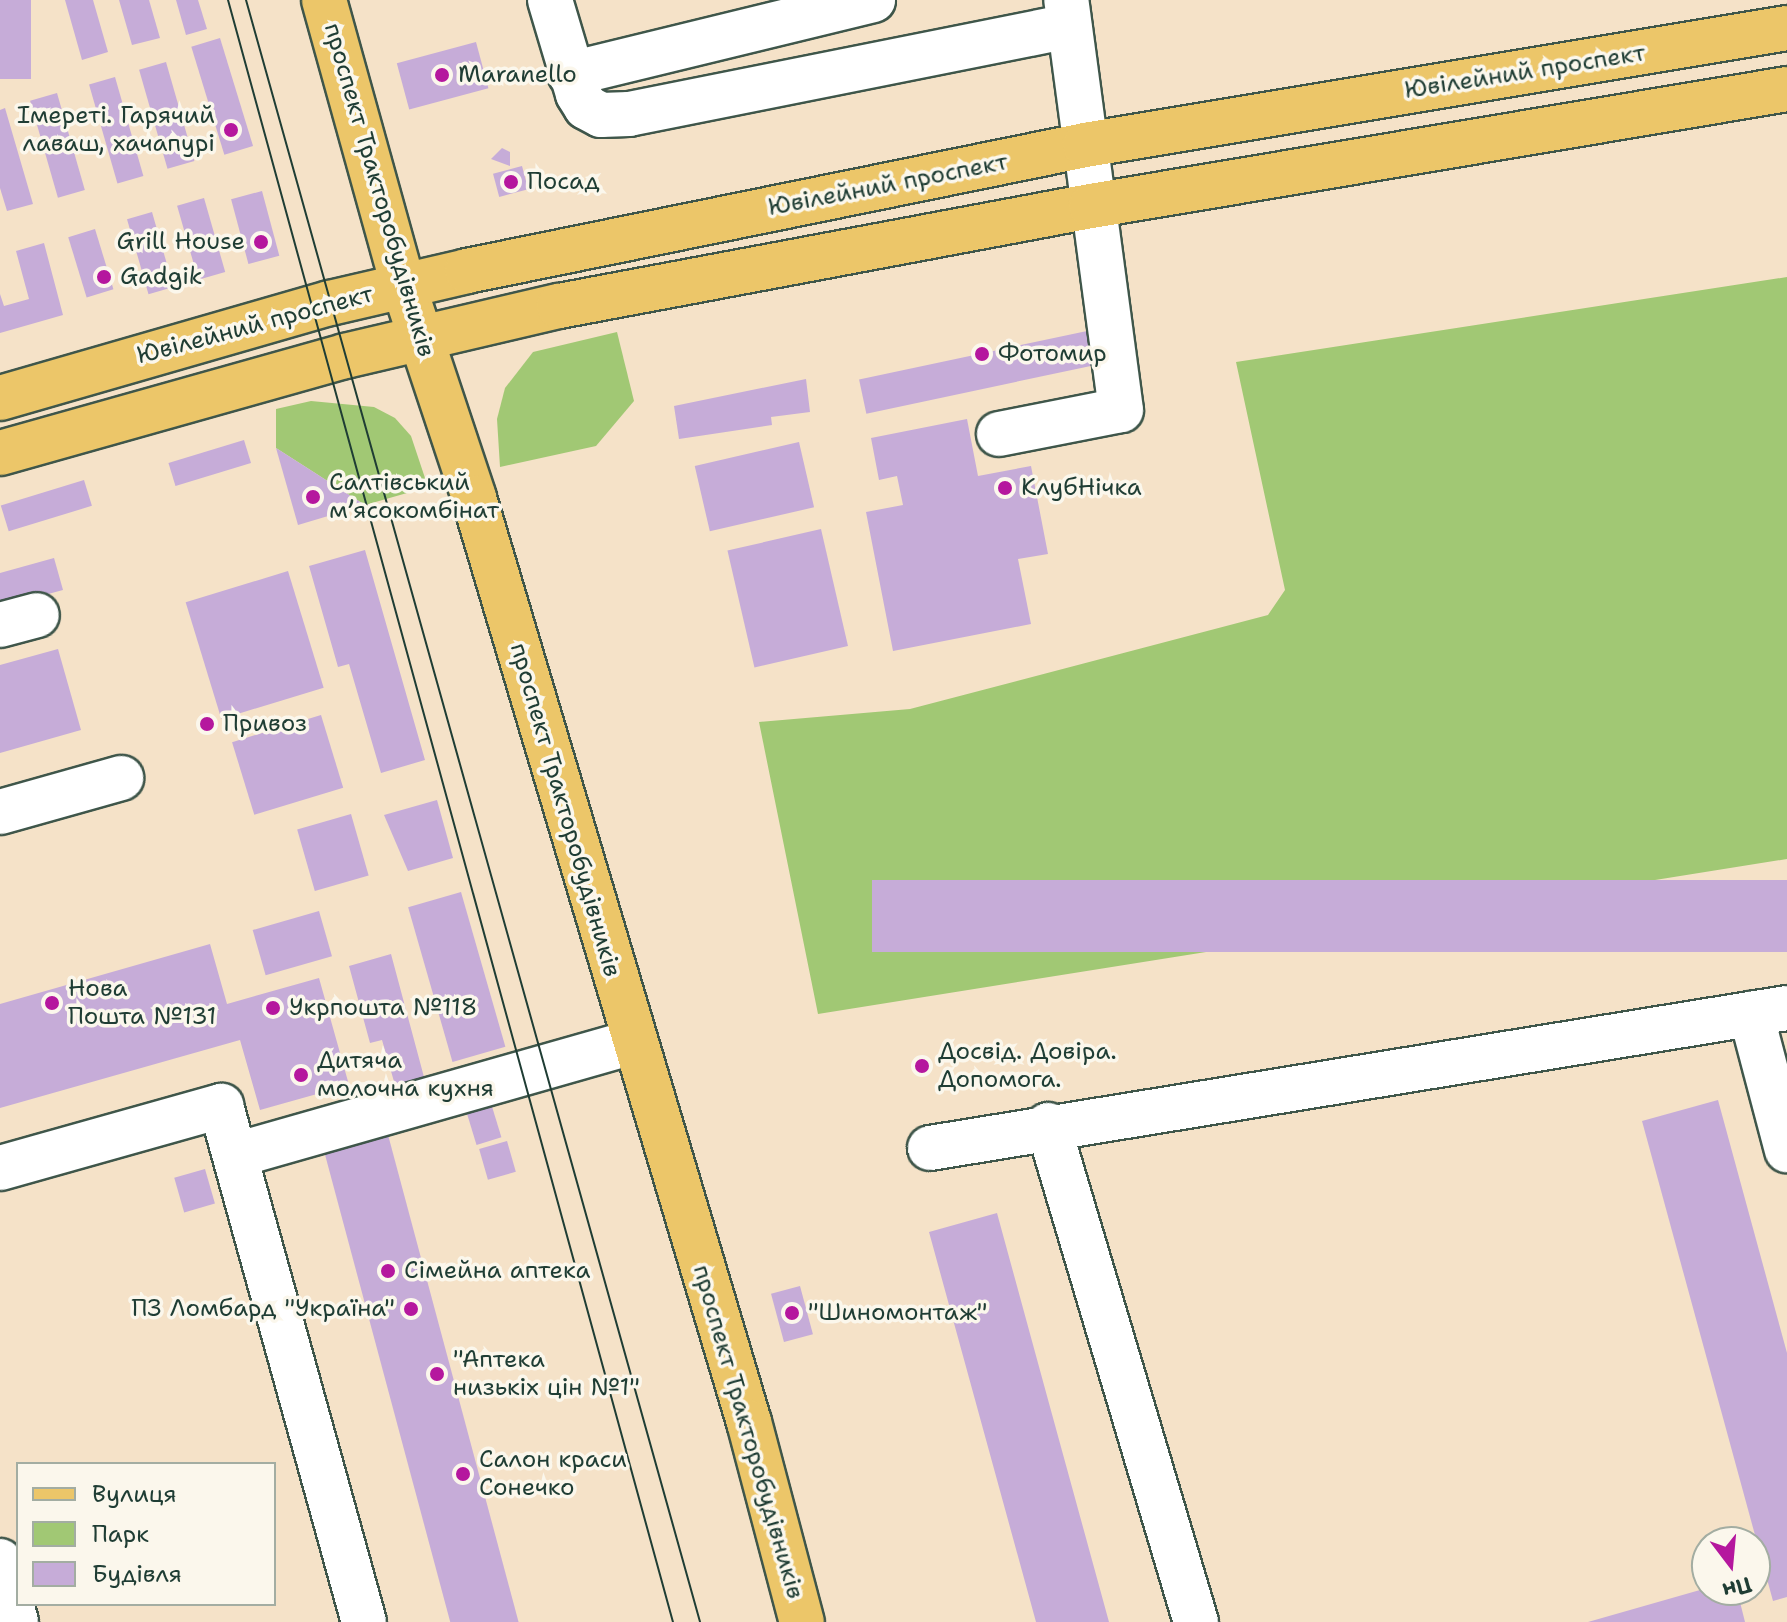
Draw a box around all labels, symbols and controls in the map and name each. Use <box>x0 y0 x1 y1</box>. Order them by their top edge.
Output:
street label: проспект Тракторобудівників <box>317 20 441 360</box>
street label: Ювілейний проспект <box>1403 39 1647 105</box>
place label: Maranello <box>458 61 577 89</box>
marker: Maranello <box>433 66 451 84</box>
place label: Імереті. Гарячий лаваш, хачапурі <box>17 102 215 158</box>
marker: Імереті. Гарячий лаваш, хачапурі <box>222 121 240 139</box>
street label: Ювілейний проспект <box>766 148 1010 222</box>
place label: Посад <box>527 168 600 196</box>
marker: Посад <box>502 173 520 191</box>
place label: Grill House <box>117 228 245 256</box>
marker: Grill House <box>252 233 270 251</box>
place label: Gadgik <box>120 263 202 291</box>
marker: Gadgik <box>95 268 113 286</box>
street label: Ювілейний проспект <box>134 280 376 370</box>
place label: Фотомир <box>998 340 1107 368</box>
marker: Фотомир <box>973 345 991 363</box>
place label: Салтівський мʼясокомбінат <box>329 469 499 525</box>
place label: КлубНічка <box>1021 474 1142 502</box>
marker: КлубНічка <box>996 479 1014 497</box>
marker: Салтівський мʼясокомбінат <box>304 488 322 506</box>
street label: проспект Тракторобудівників <box>503 640 627 980</box>
place label: Привоз <box>223 710 307 738</box>
marker: Привоз <box>198 715 216 733</box>
place label: Нова Пошта №131 <box>68 975 217 1031</box>
marker: Нова Пошта №131 <box>43 994 61 1012</box>
place label: Укрпошта №118 <box>289 994 477 1022</box>
marker: Укрпошта №118 <box>264 999 282 1017</box>
place label: Досвід. Довіра. Допомога. <box>938 1038 1117 1094</box>
place label: Дитяча молочна кухня <box>317 1047 494 1103</box>
marker: Досвід. Довіра. Допомога. <box>913 1057 931 1075</box>
marker: Дитяча молочна кухня <box>292 1066 310 1084</box>
place label: Сімейна аптека <box>404 1257 590 1285</box>
marker: Сімейна аптека <box>379 1262 397 1280</box>
street label: проспект Тракторобудівників <box>686 1262 810 1602</box>
place label: ПЗ Ломбард "Україна" <box>131 1295 395 1323</box>
place label: "Шиномонтаж" <box>808 1299 987 1327</box>
marker: ПЗ Ломбард "Україна" <box>402 1300 420 1318</box>
marker: "Шиномонтаж" <box>783 1304 801 1322</box>
place label: "Аптека низькіх цін №1" <box>453 1346 640 1402</box>
marker: "Аптека низькіх цін №1" <box>428 1365 446 1383</box>
place label: Салон краси Сонечко <box>479 1446 627 1502</box>
legend <box>16 1462 276 1606</box>
marker: Салон краси Сонечко <box>454 1465 472 1483</box>
text: Вулиця <box>92 1478 177 1510</box>
text: Парк <box>92 1518 149 1550</box>
north arrow <box>1691 1526 1771 1606</box>
text: Будівля <box>92 1558 182 1590</box>
text: Пн <box>1719 1570 1755 1606</box>

